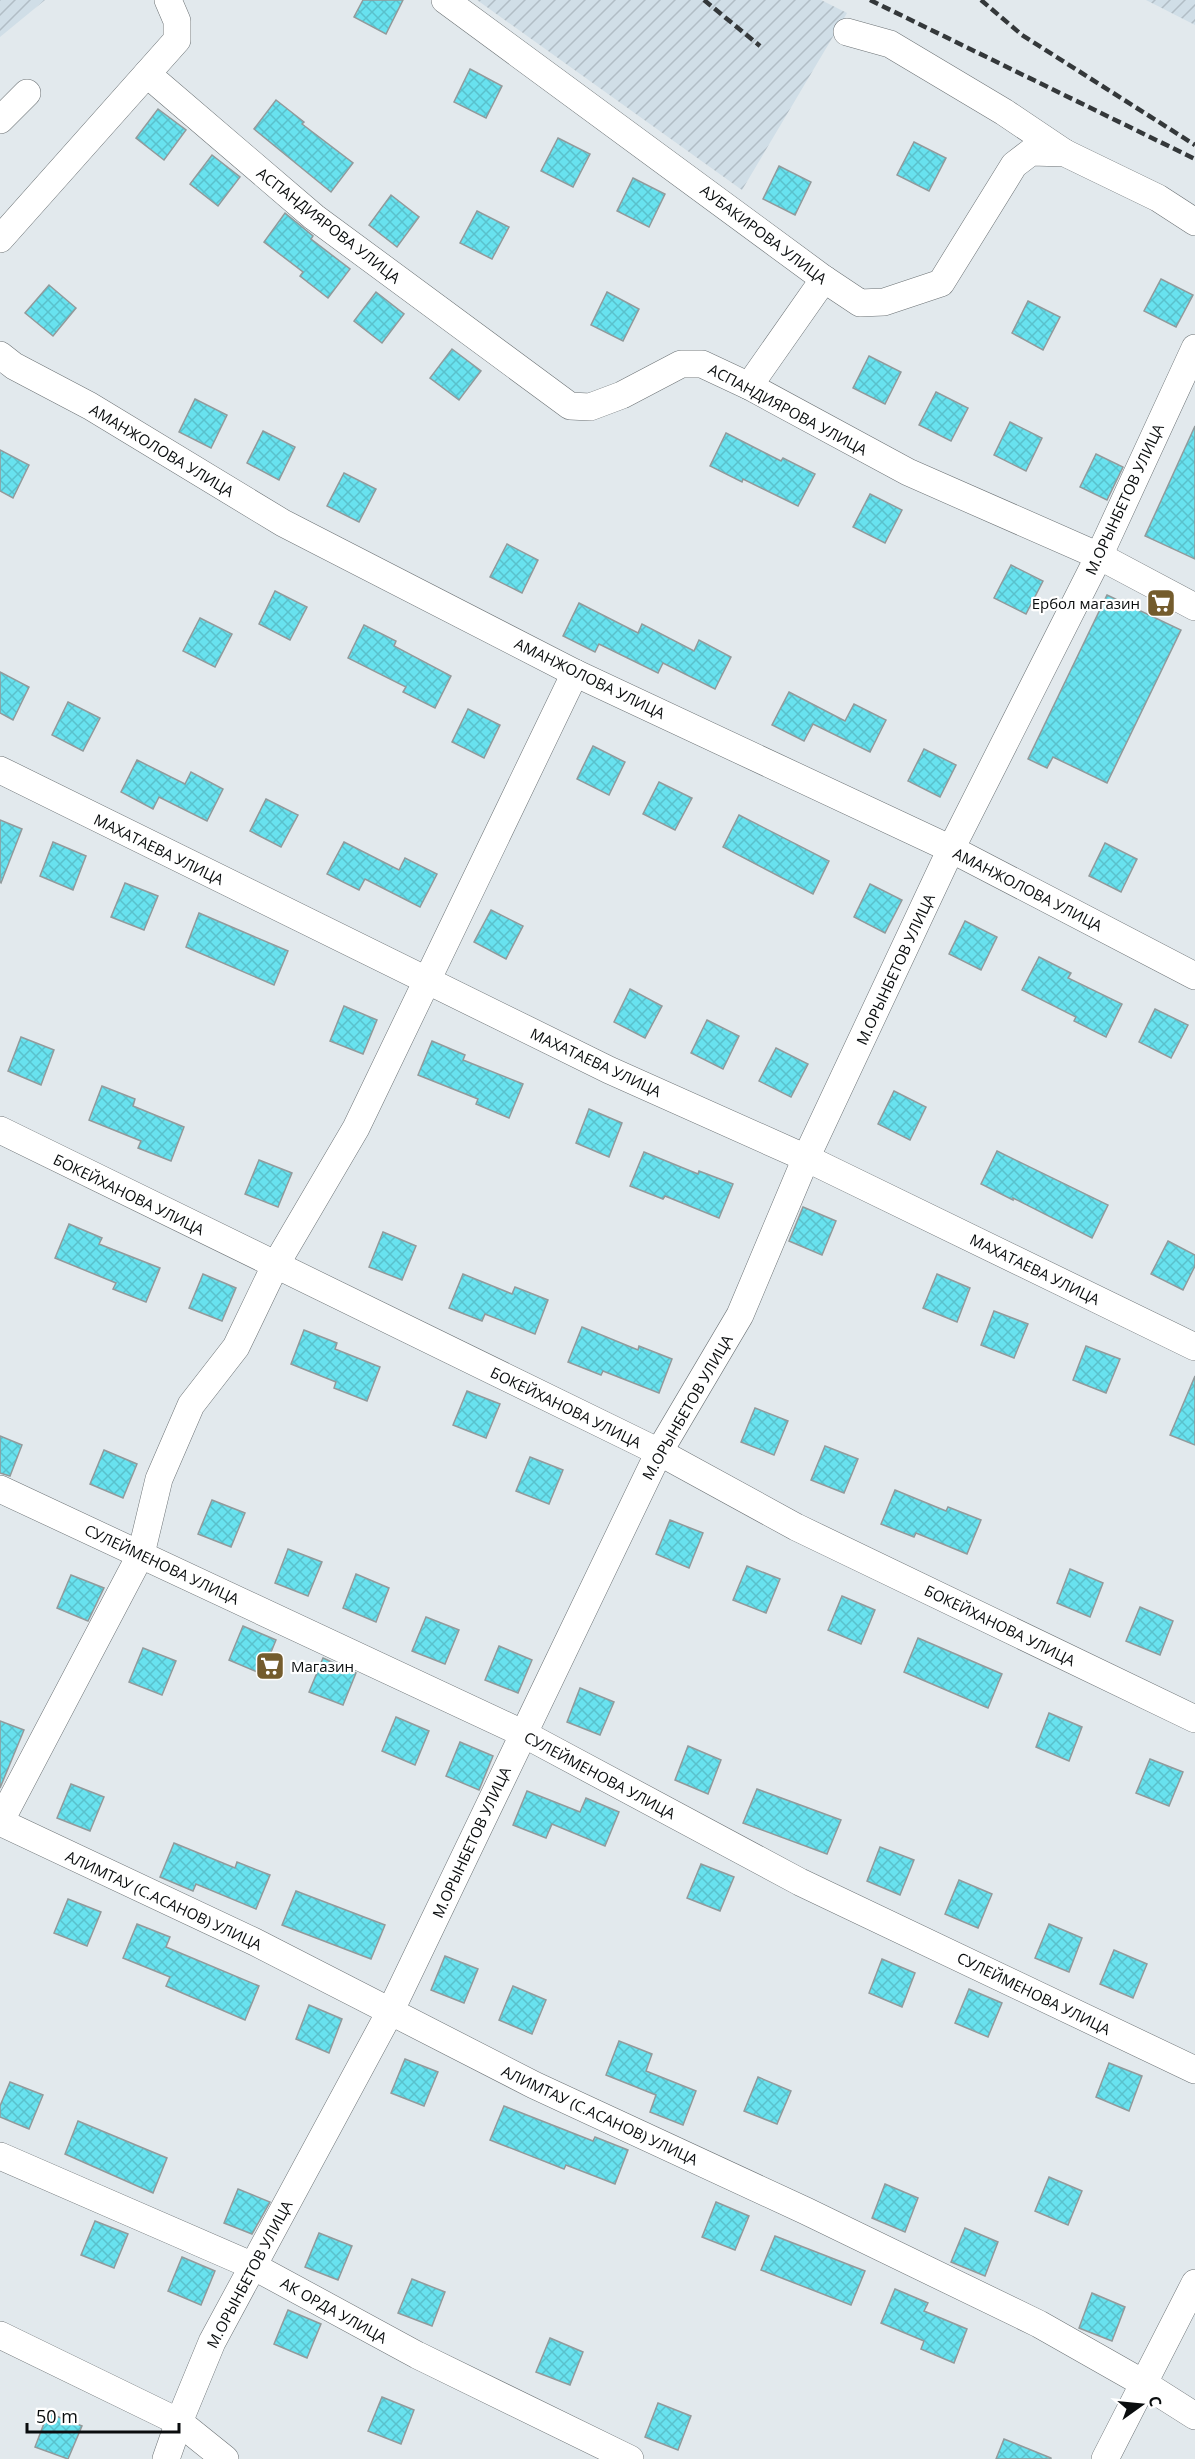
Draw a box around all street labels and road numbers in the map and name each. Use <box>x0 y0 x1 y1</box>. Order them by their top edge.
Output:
street label: АСПАНДИЯРОВА УЛИЦА <box>253 163 405 288</box>
street label: АУБАКИРОВА УЛИЦА <box>697 180 832 288</box>
street label: АСПАНДИЯРОВА УЛИЦА <box>705 359 871 460</box>
street label: АМАНЖОЛОВА УЛИЦА <box>86 399 238 501</box>
street label: М.ОРЫНБЕТОВ УЛИЦА <box>1080 420 1168 578</box>
street label: АМАНЖОЛОВА УЛИЦА <box>512 633 669 723</box>
street label: МАХАТАЕВА УЛИЦА <box>91 809 228 889</box>
street label: АМАНЖОЛОВА УЛИЦА <box>950 843 1106 936</box>
street label: М.ОРЫНБЕТОВ УЛИЦА <box>851 890 939 1048</box>
street label: МАХАТАЕВА УЛИЦА <box>527 1023 665 1101</box>
street label: БОКЕЙХАНОВА УЛИЦА <box>50 1149 208 1239</box>
street label: МАХАТАЕВА УЛИЦА <box>967 1229 1104 1309</box>
street label: М.ОРЫНБЕТОВ УЛИЦА <box>637 1330 737 1483</box>
street label: БОКЕЙХАНОВА УЛИЦА <box>487 1362 645 1452</box>
street label: СУЛЕЙМЕНОВА УЛИЦА <box>81 1519 243 1609</box>
street label: БОКЕЙХАНОВА УЛИЦА <box>921 1580 1079 1670</box>
street label: СУЛЕЙМЕНОВА УЛИЦА <box>521 1727 679 1824</box>
street label: М.ОРЫНБЕТОВ УЛИЦА <box>427 1763 515 1921</box>
street label: АЛИМТАУ (С.АСАНОВ) УЛИЦА <box>63 1846 266 1955</box>
street label: СУЛЕЙМЕНОВА УЛИЦА <box>954 1947 1115 2039</box>
street label: АЛИМТАУ (С.АСАНОВ) УЛИЦА <box>499 2061 702 2170</box>
street label: М.ОРЫНБЕТОВ УЛИЦА <box>202 2196 297 2351</box>
street label: АК ОРДА УЛИЦА <box>277 2272 391 2348</box>

